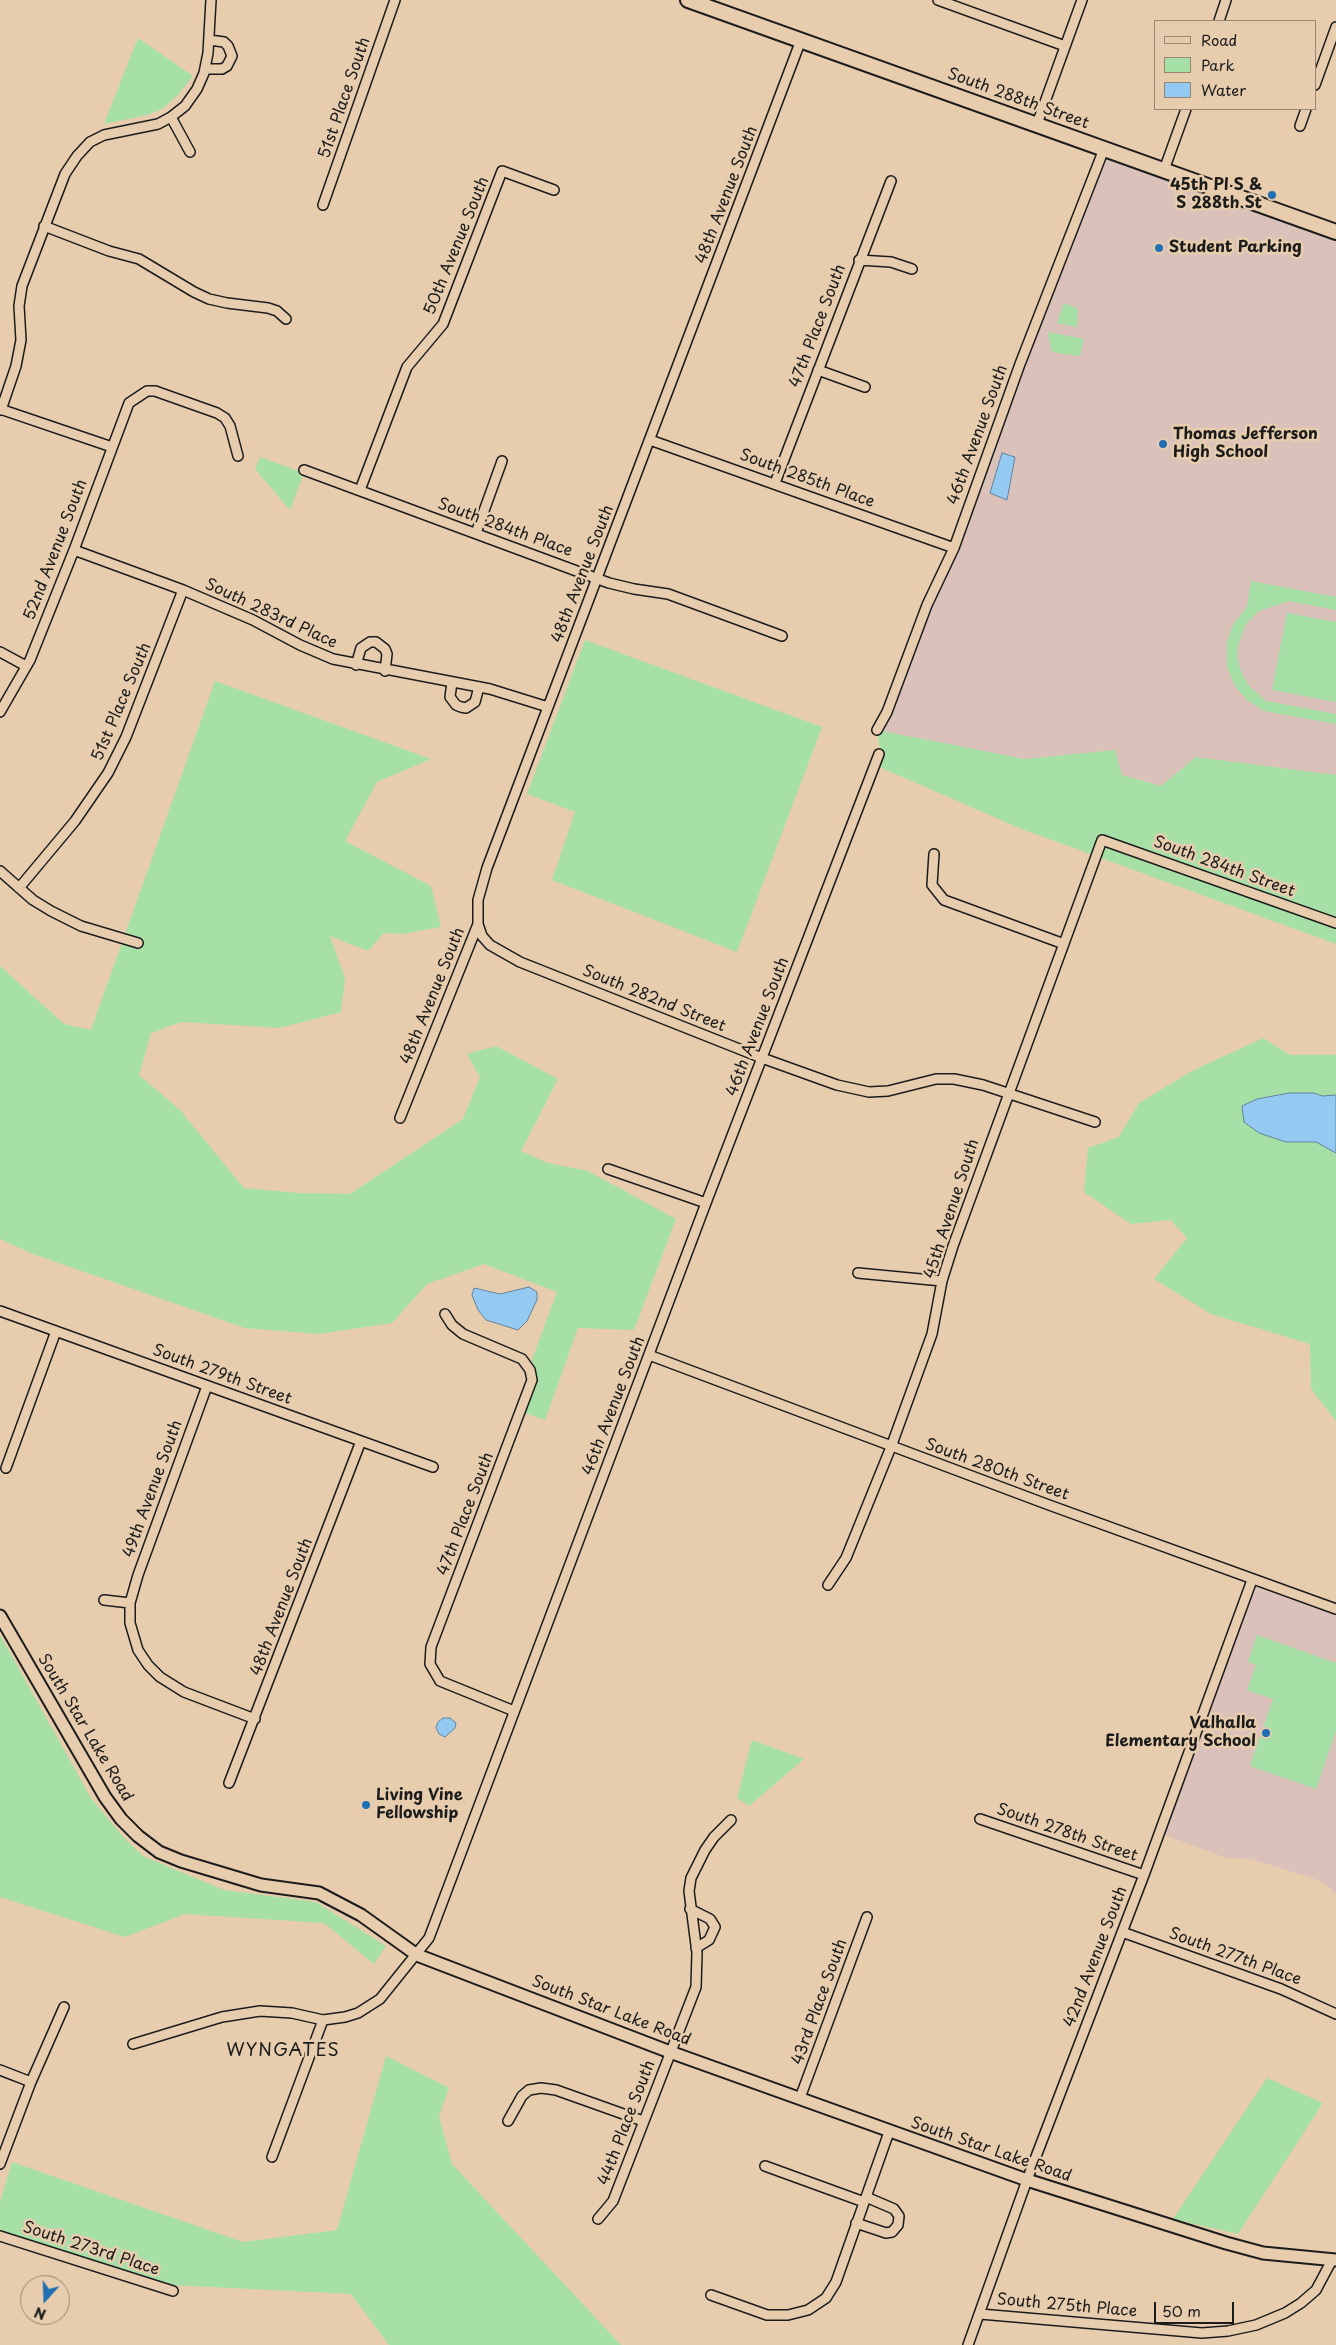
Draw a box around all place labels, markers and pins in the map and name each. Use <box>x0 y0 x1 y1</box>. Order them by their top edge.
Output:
place label: 45th Pl S & S 288th St <box>1170 176 1262 214</box>
marker: 45th Pl S & S 288th St <box>1266 189 1278 201</box>
place label: Student Parking <box>1169 238 1302 258</box>
marker: Student Parking <box>1153 242 1165 254</box>
place label: Thomas Jefferson High School <box>1173 425 1318 463</box>
marker: Thomas Jefferson High School <box>1157 438 1169 450</box>
place label: Valhalla Elementary School <box>1105 1714 1256 1752</box>
marker: Valhalla Elementary School <box>1260 1727 1272 1739</box>
place label: Living Vine Fellowship <box>376 1786 463 1824</box>
marker: Living Vine Fellowship <box>360 1799 372 1811</box>

